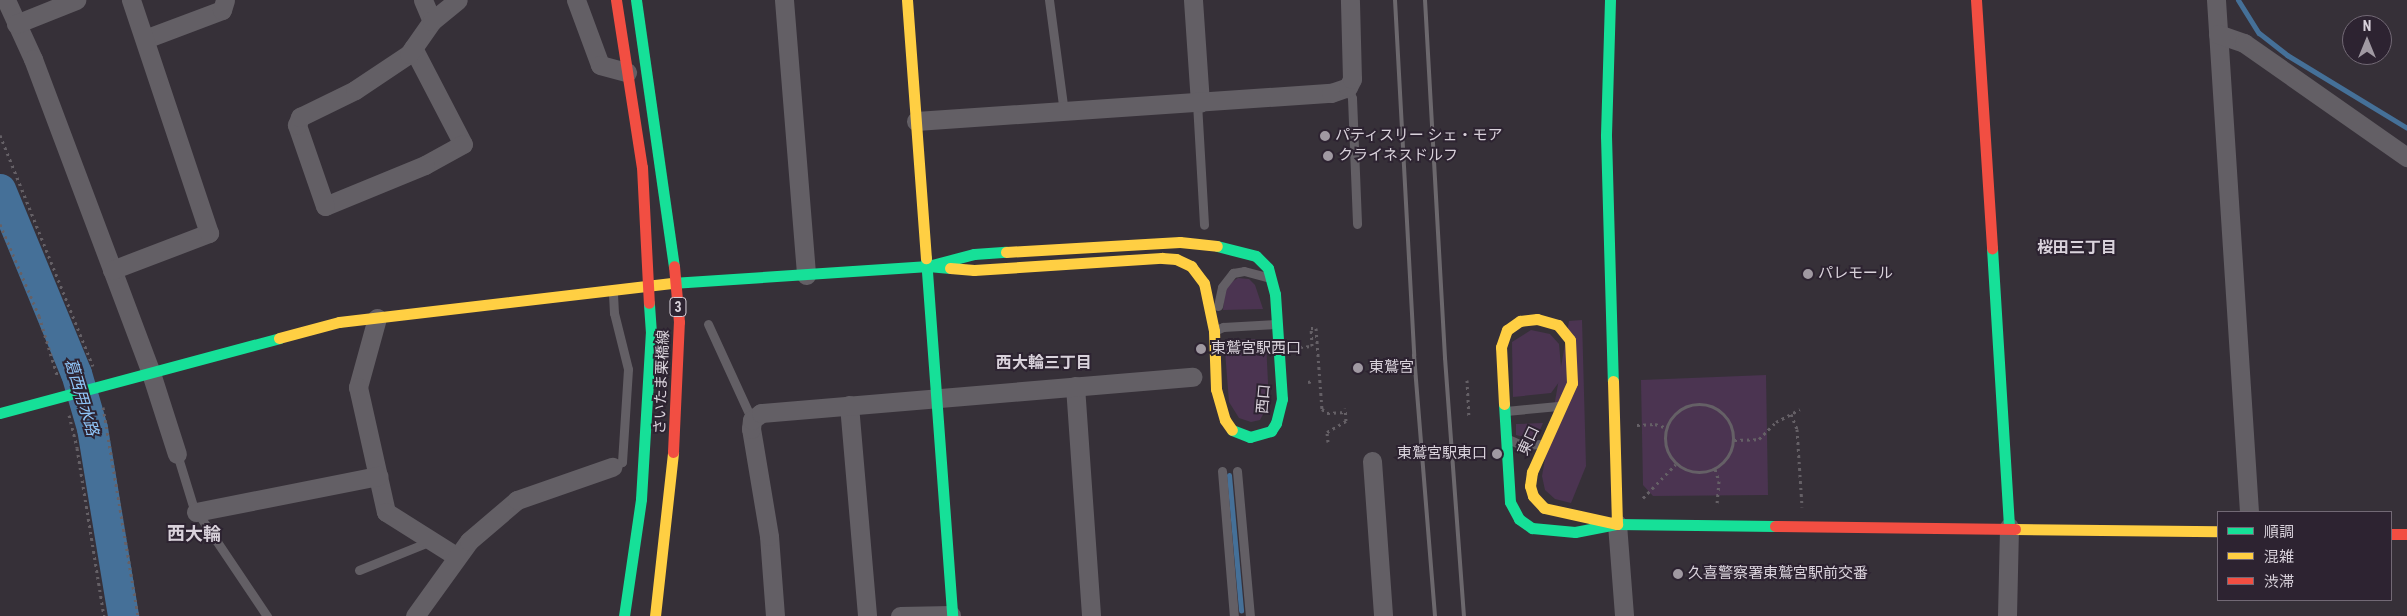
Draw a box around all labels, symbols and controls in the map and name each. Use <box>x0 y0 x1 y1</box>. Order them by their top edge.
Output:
north arrow <box>2342 15 2392 65</box>
text: N <box>2363 18 2371 34</box>
place label: パティスリー シェ・モア <box>1335 127 1503 145</box>
marker: パティスリー シェ・モア <box>1319 130 1331 142</box>
place label: クライネスドルフ <box>1338 147 1458 165</box>
marker: クライネスドルフ <box>1322 150 1334 162</box>
district label: 桜田三丁目 <box>2037 238 2117 258</box>
place label: パレモール <box>1818 265 1893 283</box>
marker: パレモール <box>1802 268 1814 280</box>
road number: 3 <box>669 296 687 318</box>
street label: さいたま栗橋線 <box>651 329 673 435</box>
place label: 東鷲宮駅西口 <box>1211 340 1301 358</box>
marker: 東鷲宮駅西口 <box>1195 343 1207 355</box>
district label: 西大輪三丁目 <box>996 353 1092 373</box>
water label: 葛西用水路 <box>60 356 102 438</box>
place label: 東鷲宮 <box>1369 359 1414 377</box>
marker: 東鷲宮 <box>1351 361 1365 375</box>
street label: 西口 <box>1254 383 1274 415</box>
street label: 東口 <box>1515 424 1543 458</box>
place label: 東鷲宮駅東口 <box>1397 445 1487 463</box>
marker: 東鷲宮駅東口 <box>1491 448 1503 460</box>
legend <box>2217 511 2392 601</box>
district label: 西大輪 <box>167 523 221 545</box>
text: 順調 <box>2264 523 2294 541</box>
text: 混雑 <box>2264 548 2294 566</box>
place label: 久喜警察署東鷲宮駅前交番 <box>1688 565 1868 583</box>
marker: 久喜警察署東鷲宮駅前交番 <box>1672 568 1684 580</box>
text: 渋滞 <box>2264 573 2294 591</box>

